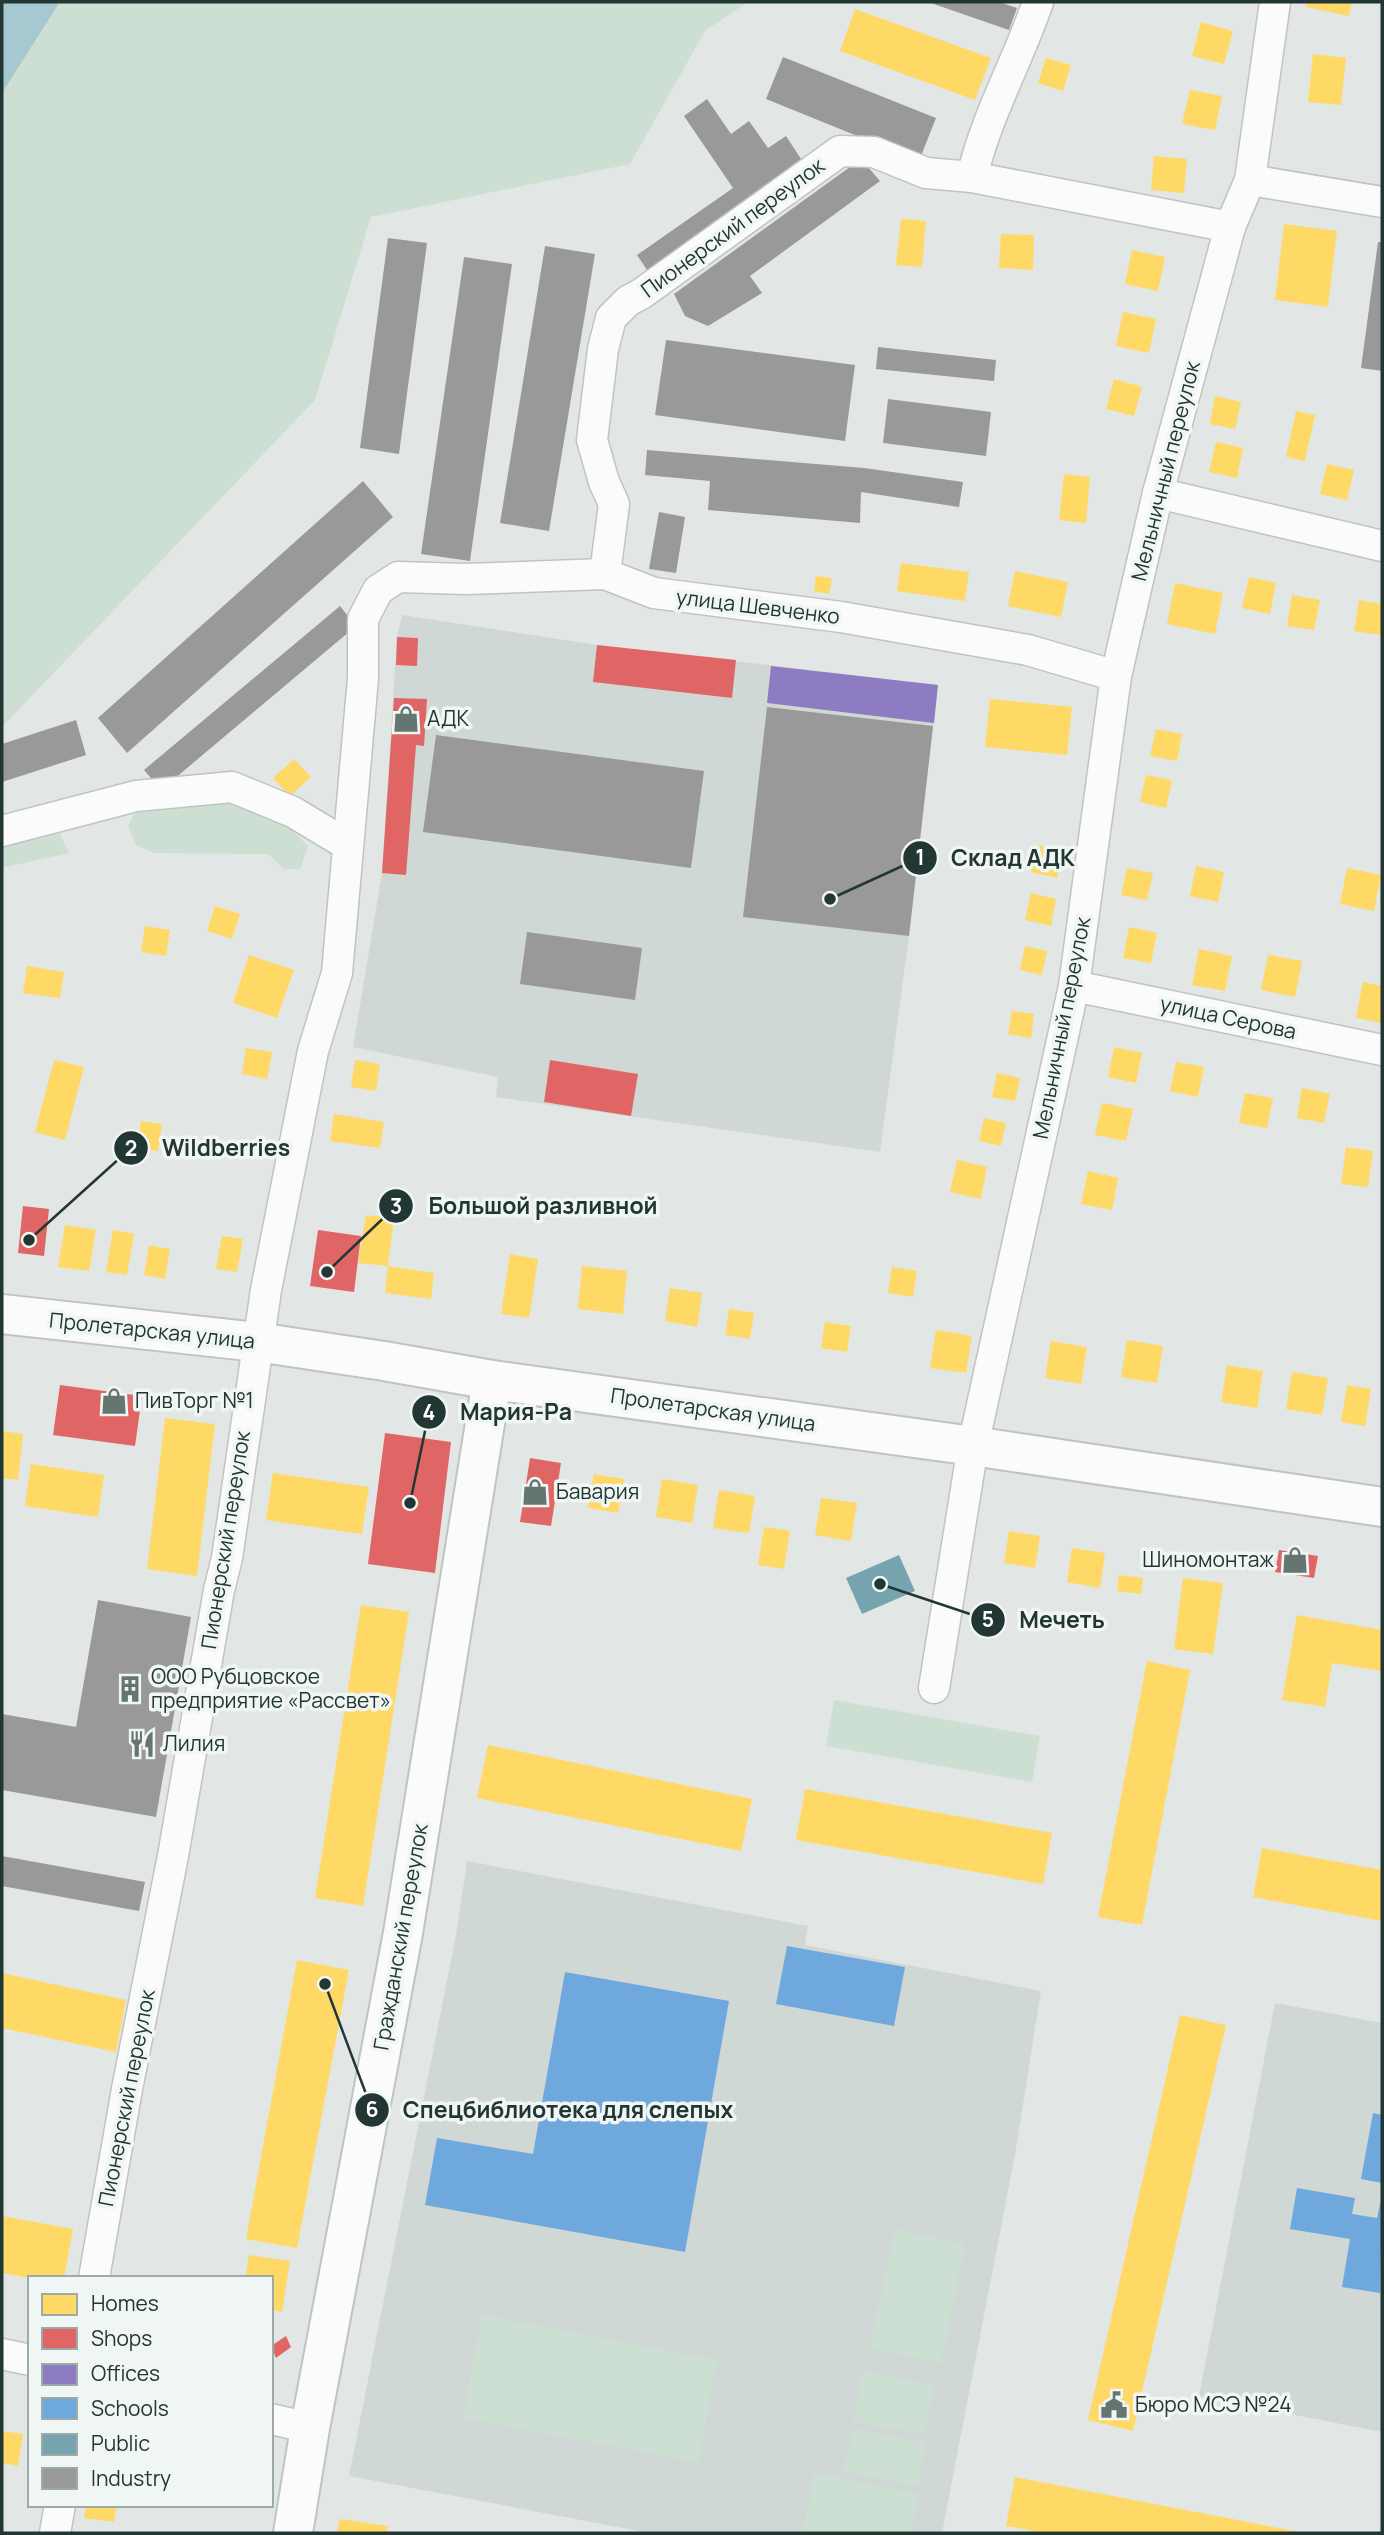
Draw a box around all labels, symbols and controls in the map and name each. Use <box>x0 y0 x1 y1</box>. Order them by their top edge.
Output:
street label: Пионерский переулок <box>635 151 830 303</box>
street label: Мельничный переулок <box>1124 357 1206 584</box>
street label: улица Шевченко <box>675 582 842 630</box>
shop icon: АДК <box>391 704 421 734</box>
place label: АДК <box>427 704 470 732</box>
callout: Склад АДК <box>902 836 1089 880</box>
text: Склад АДК <box>951 841 1075 873</box>
text: 1 <box>915 843 925 871</box>
street label: Мельничный переулок <box>1026 914 1096 1141</box>
street label: улица Серова <box>1158 989 1299 1045</box>
callout: Wildberries <box>113 1126 304 1170</box>
text: Wildberries <box>162 1131 290 1163</box>
text: 2 <box>125 1134 137 1162</box>
callout: Большой разливной <box>379 1184 671 1228</box>
text: Большой разливной <box>428 1189 658 1221</box>
text: 3 <box>390 1192 402 1220</box>
street label: Пролетарская улица <box>48 1305 256 1355</box>
street label: Пролетарская улица <box>609 1381 817 1437</box>
shop icon: ПивТорг №1 <box>99 1386 129 1416</box>
place label: ПивТорг №1 <box>135 1386 254 1414</box>
callout: Мария-Ра <box>411 1390 586 1434</box>
text: Мария-Ра <box>460 1395 572 1427</box>
text: 4 <box>423 1398 435 1426</box>
street label: Пионерский переулок <box>194 1428 256 1651</box>
shop icon: Бавария <box>520 1477 550 1507</box>
place label: Бавария <box>556 1477 639 1505</box>
place label: Шиномонтаж <box>1142 1545 1274 1573</box>
shop icon: Шиномонтаж <box>1280 1545 1310 1575</box>
callout: Мечеть <box>970 1598 1119 1642</box>
text: Мечеть <box>1019 1603 1105 1635</box>
text: 5 <box>982 1605 994 1633</box>
place label: ООО Рубцовское предприятие «Рассвет» <box>151 1662 391 1714</box>
building icon: ООО Рубцовское предприятие «Рассвет» <box>115 1674 145 1704</box>
restaurant icon: Лилия <box>127 1729 157 1759</box>
place label: Лилия <box>163 1729 225 1757</box>
street label: Гражданский переулок <box>366 1821 434 2052</box>
street label: Пионерский переулок <box>91 1986 161 2209</box>
callout: Спецбиблиотека для слепых <box>354 2088 748 2132</box>
text: Спецбиблиотека для слепых <box>403 2093 733 2125</box>
text: 6 <box>365 2095 379 2123</box>
legend <box>28 2276 273 2507</box>
text: Homes <box>91 2289 159 2317</box>
text: Shops <box>91 2324 152 2352</box>
text: Offices <box>91 2359 160 2387</box>
public building icon: Бюро МСЭ №24 <box>1099 2390 1129 2420</box>
place label: Бюро МСЭ №24 <box>1135 2390 1292 2418</box>
text: Schools <box>91 2394 169 2422</box>
text: Public <box>91 2429 150 2457</box>
text: Industry <box>91 2464 171 2492</box>

